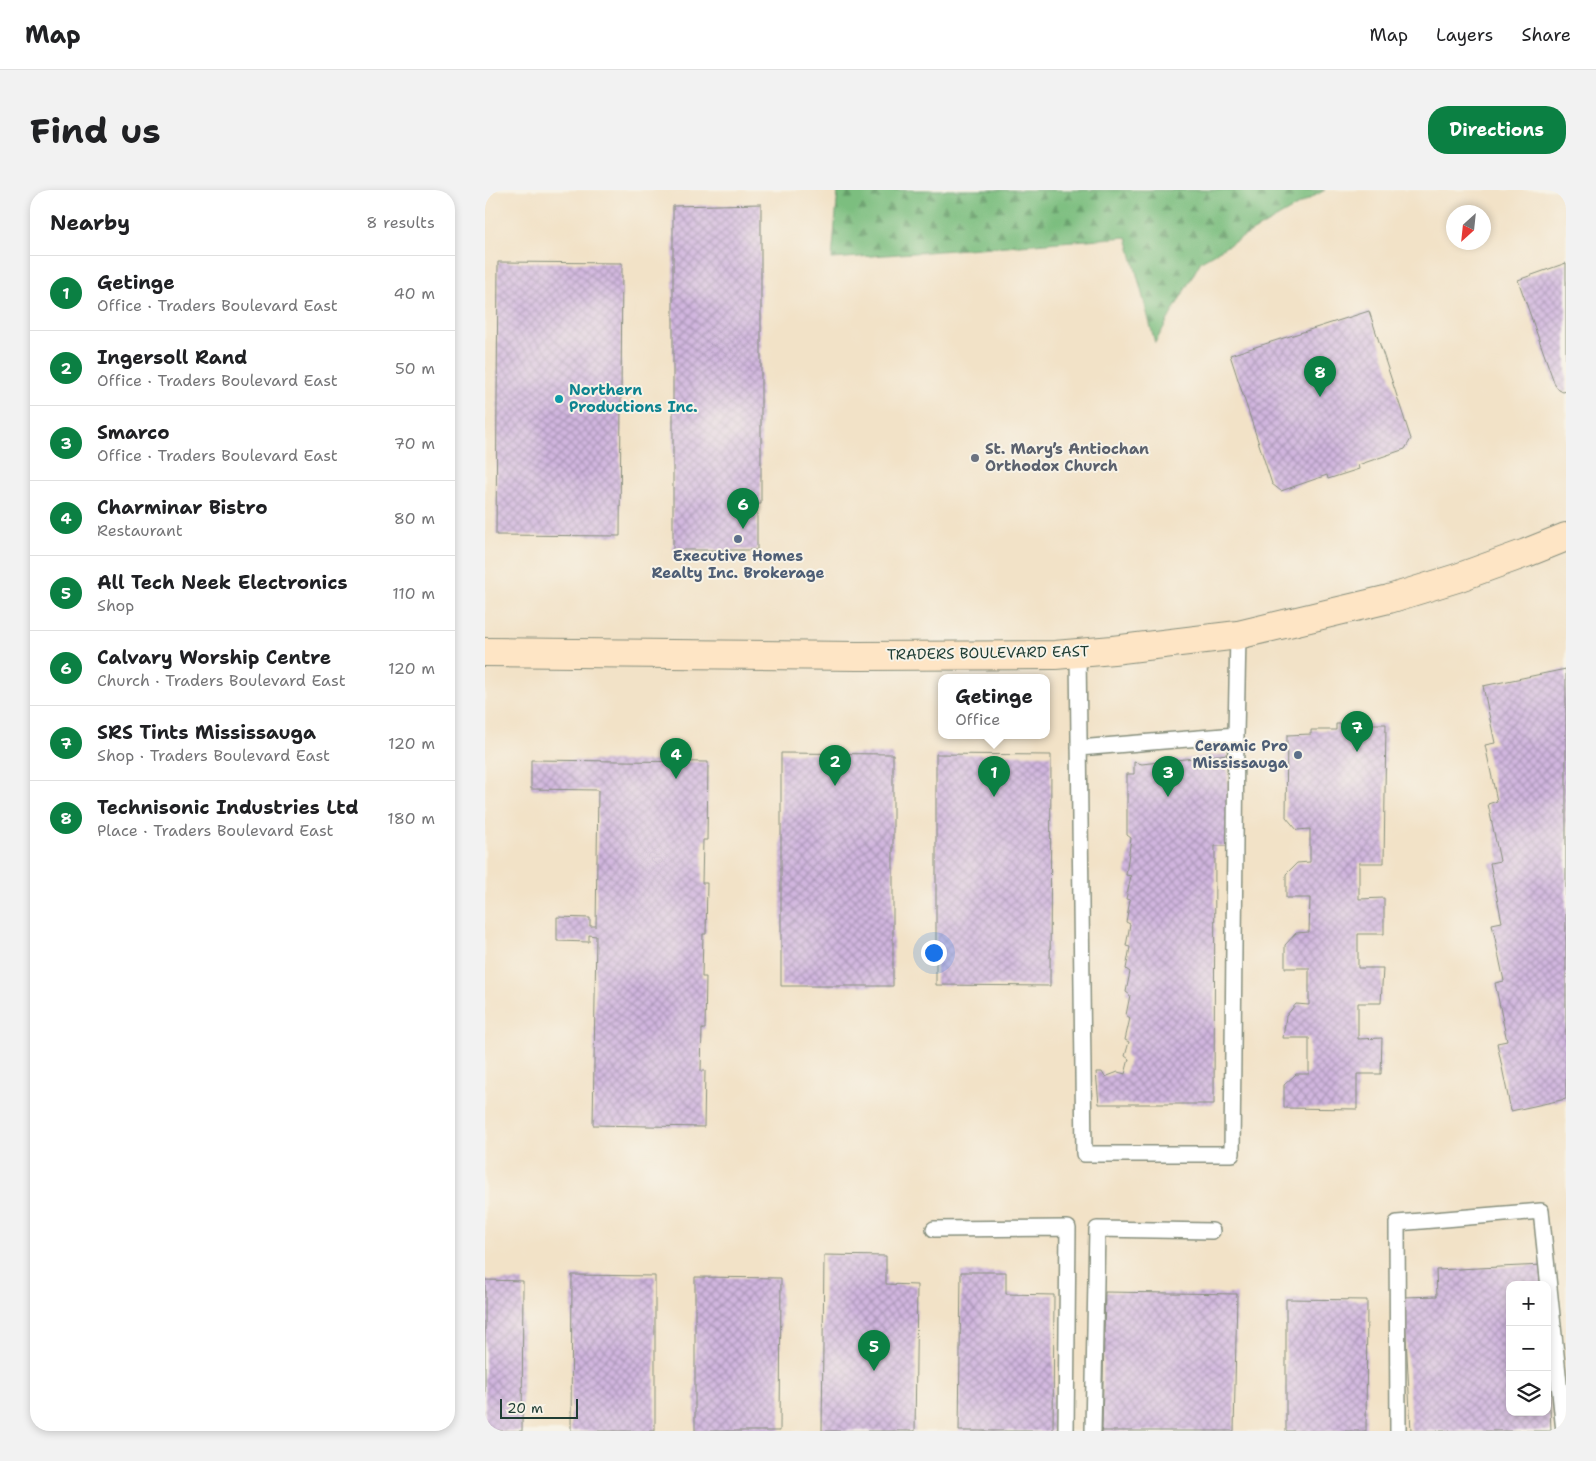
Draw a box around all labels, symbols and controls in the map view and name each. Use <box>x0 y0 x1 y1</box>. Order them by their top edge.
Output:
text: Map <box>25 19 81 51</box>
text: Map <box>1370 23 1408 47</box>
text: Layers <box>1436 23 1493 47</box>
text: Share <box>1521 23 1571 47</box>
button: Directions <box>1428 106 1566 154</box>
text: Find us <box>30 107 161 154</box>
north arrow <box>1446 205 1491 250</box>
text: Nearby <box>50 209 130 237</box>
text: 8 results <box>366 212 435 233</box>
text: Getinge <box>97 270 175 295</box>
text: 1 <box>62 283 70 304</box>
text: 40 m <box>393 283 435 304</box>
text: Office · Traders Boulevard East <box>97 295 338 316</box>
text: Ingersoll Rand <box>97 345 247 370</box>
pin: 8 <box>1304 356 1336 397</box>
text: 2 <box>60 358 72 379</box>
text: 50 m <box>395 358 435 379</box>
text: Office · Traders Boulevard East <box>97 370 338 391</box>
place label: Northern Productions Inc. <box>569 380 698 417</box>
marker: Northern Productions Inc. <box>553 393 565 405</box>
text: Smarco <box>97 420 170 445</box>
text: 3 <box>60 433 72 454</box>
text: 70 m <box>394 433 435 454</box>
place label: St. Mary’s Antiochan Orthodox Church <box>985 439 1149 476</box>
text: Office · Traders Boulevard East <box>97 445 338 466</box>
marker: St. Mary’s Antiochan Orthodox Church <box>969 452 981 464</box>
pin: 6 <box>727 488 759 529</box>
text: Charminar Bistro <box>97 495 268 520</box>
text: 4 <box>60 508 72 529</box>
text: 80 m <box>394 508 435 529</box>
text: Restaurant <box>97 520 183 541</box>
marker: Executive Homes Realty Inc. Brokerage <box>732 533 744 545</box>
place label: Executive Homes Realty Inc. Brokerage <box>652 546 825 583</box>
text: All Tech Neek Electronics <box>97 570 348 595</box>
text: 5 <box>61 583 71 604</box>
text: 110 m <box>392 583 435 604</box>
text: Shop <box>97 595 134 616</box>
street label: TRADERS BOULEVARD EAST <box>887 641 1089 665</box>
text: Calvary Worship Centre <box>97 645 331 670</box>
text: 6 <box>60 658 72 679</box>
text: 120 m <box>388 658 435 679</box>
text: Church · Traders Boulevard East <box>97 670 346 691</box>
popup <box>938 674 1050 739</box>
text: Getinge <box>955 684 1033 709</box>
text: Office <box>955 709 1000 730</box>
pin: 7 <box>1341 711 1373 752</box>
text: SRS Tints Mississauga <box>97 720 316 745</box>
text: 7 <box>60 733 72 754</box>
text: 120 m <box>388 733 435 754</box>
place label: Ceramic Pro Mississauga <box>1192 736 1289 773</box>
pin: 4 <box>660 738 692 779</box>
text: Shop · Traders Boulevard East <box>97 745 330 766</box>
pin: 2 <box>819 745 851 786</box>
marker: Ceramic Pro Mississauga <box>1292 749 1304 761</box>
pin: 1 <box>978 756 1010 797</box>
pin: 3 <box>1152 756 1184 797</box>
text: Technisonic Industries Ltd <box>97 795 359 820</box>
text: 8 <box>60 808 72 829</box>
text: 180 m <box>387 808 435 829</box>
text: Place · Traders Boulevard East <box>97 820 334 841</box>
your location <box>921 940 947 966</box>
map controls <box>1506 1281 1551 1416</box>
button: + <box>1506 1281 1551 1326</box>
button: − <box>1506 1326 1551 1371</box>
pin: 5 <box>858 1330 890 1371</box>
button: layers <box>1506 1371 1551 1416</box>
scale bar <box>500 1396 577 1419</box>
text: 20 m <box>507 1399 543 1417</box>

